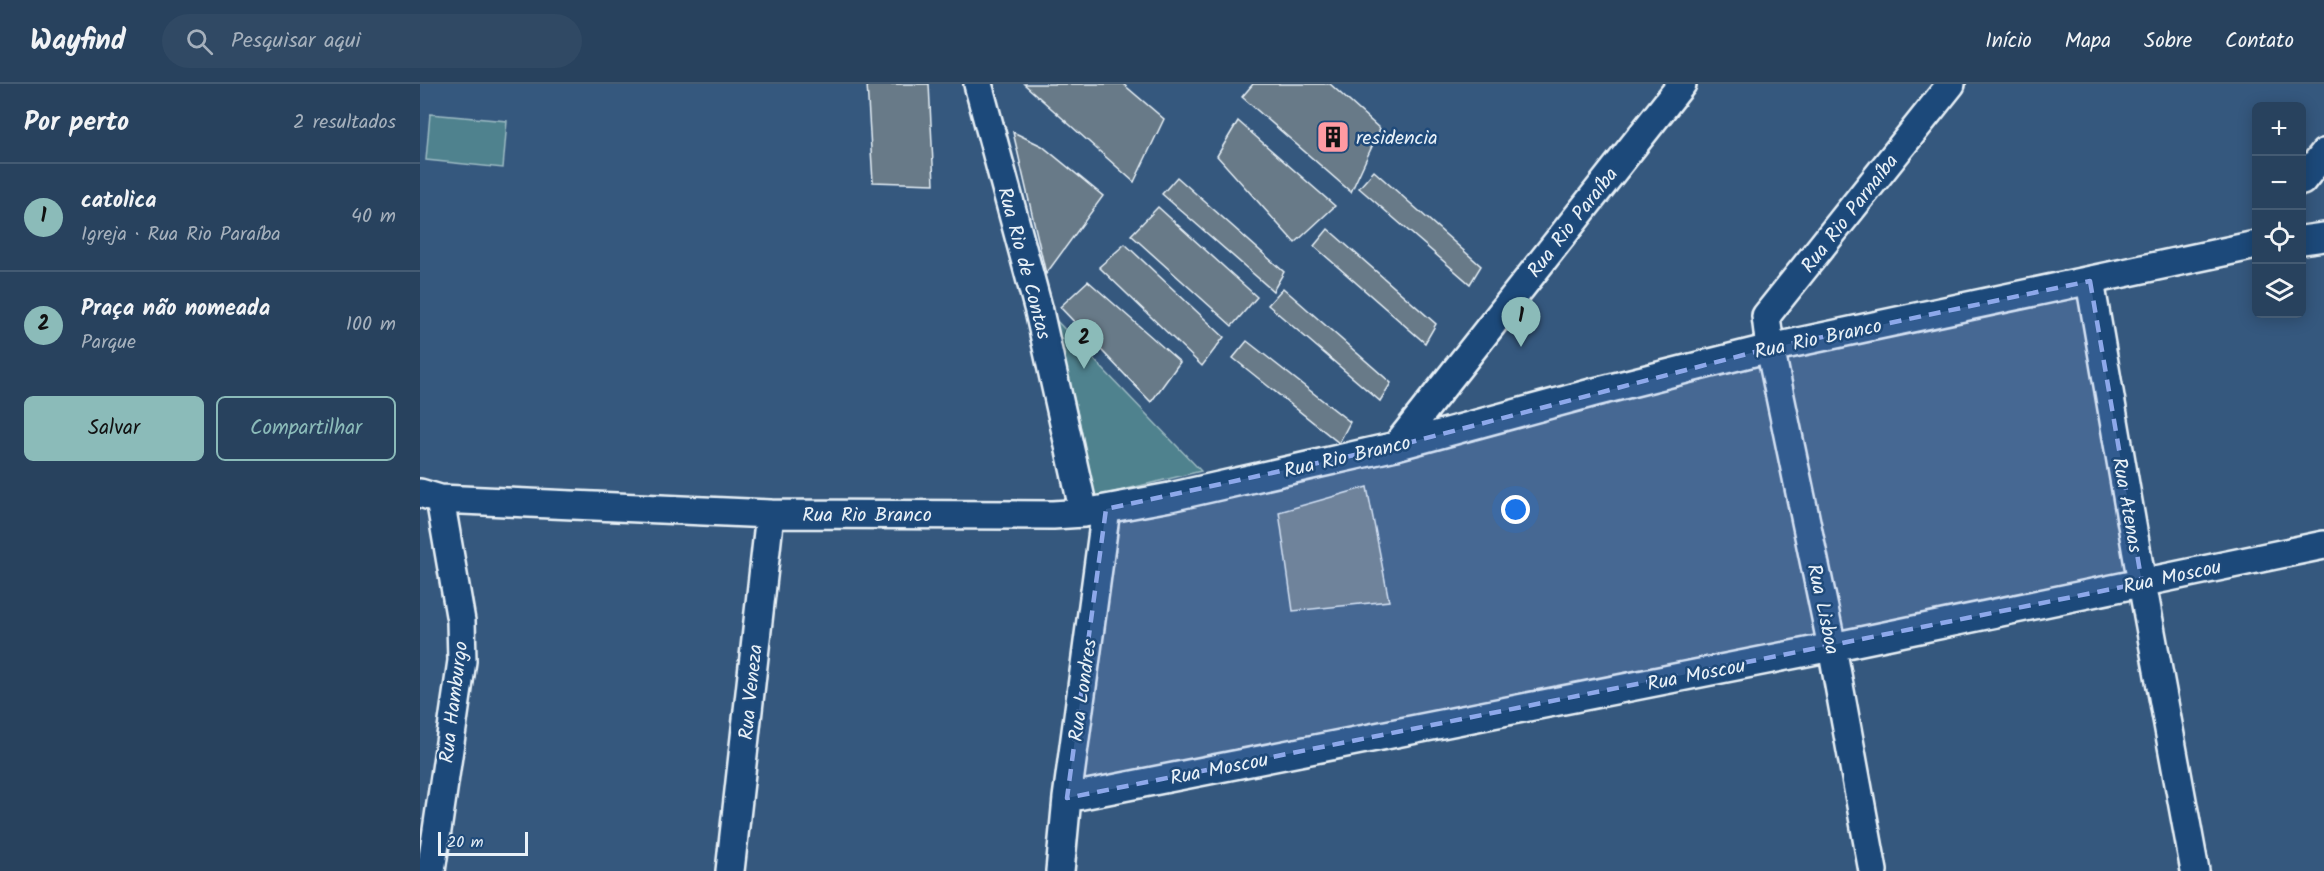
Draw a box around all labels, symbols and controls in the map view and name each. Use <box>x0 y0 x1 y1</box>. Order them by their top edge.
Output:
search box <box>162 14 582 68</box>
text: Wayfind <box>30 19 126 64</box>
text: Pesquisar aqui <box>231 24 361 59</box>
icon: search <box>183 25 216 58</box>
text: Início <box>1985 25 2032 58</box>
text: Mapa <box>2065 25 2111 58</box>
text: Sobre <box>2144 25 2192 58</box>
text: Contato <box>2225 25 2294 58</box>
text: Por perto <box>24 102 129 144</box>
map controls <box>2252 102 2306 318</box>
button: + <box>2252 102 2306 156</box>
text: 2 resultados <box>293 107 396 139</box>
building icon: residencia <box>1315 119 1351 155</box>
place label: residencia <box>1356 123 1438 155</box>
street label: Rua Rio Parnaíba <box>1794 148 1907 281</box>
button: − <box>2252 156 2306 210</box>
street label: Rua Rio Paraíba <box>1520 161 1627 286</box>
text: catolica <box>81 184 156 219</box>
street label: Rua Rio de Contas <box>987 184 1059 344</box>
text: 1 <box>40 201 47 233</box>
text: 40 m <box>351 201 396 233</box>
button: locate <box>2252 210 2306 264</box>
text: Igreja · Rua Rio Paraíba <box>81 219 281 251</box>
button: layers <box>2252 264 2306 318</box>
text: Praça não nomeada <box>81 292 270 327</box>
pin: 1 <box>1502 298 1540 347</box>
text: 2 <box>38 309 49 341</box>
text: 100 m <box>346 309 396 341</box>
street label: Rua Rio Branco <box>1752 311 1885 369</box>
pin: 2 <box>1064 320 1104 369</box>
text: Parque <box>81 327 136 359</box>
button: Salvar <box>24 396 204 461</box>
button: Compartilhar <box>216 396 396 461</box>
street label: Rua Rio Branco <box>1281 428 1414 488</box>
street label: Rua Atenas <box>2102 455 2150 556</box>
your location <box>1501 495 1530 524</box>
street label: Rua Rio Branco <box>802 500 932 532</box>
street label: Rua Moscou <box>2120 552 2225 604</box>
street label: Rua Lisboa <box>1797 561 1847 658</box>
street label: Rua Londres <box>1061 636 1107 744</box>
street label: Rua Hamburgo <box>432 639 478 765</box>
street label: Rua Veneza <box>731 643 773 742</box>
street label: Rua Moscou <box>1644 651 1749 701</box>
street label: Rua Moscou <box>1167 745 1272 795</box>
scale bar <box>438 829 528 856</box>
text: 20 m <box>447 830 483 855</box>

